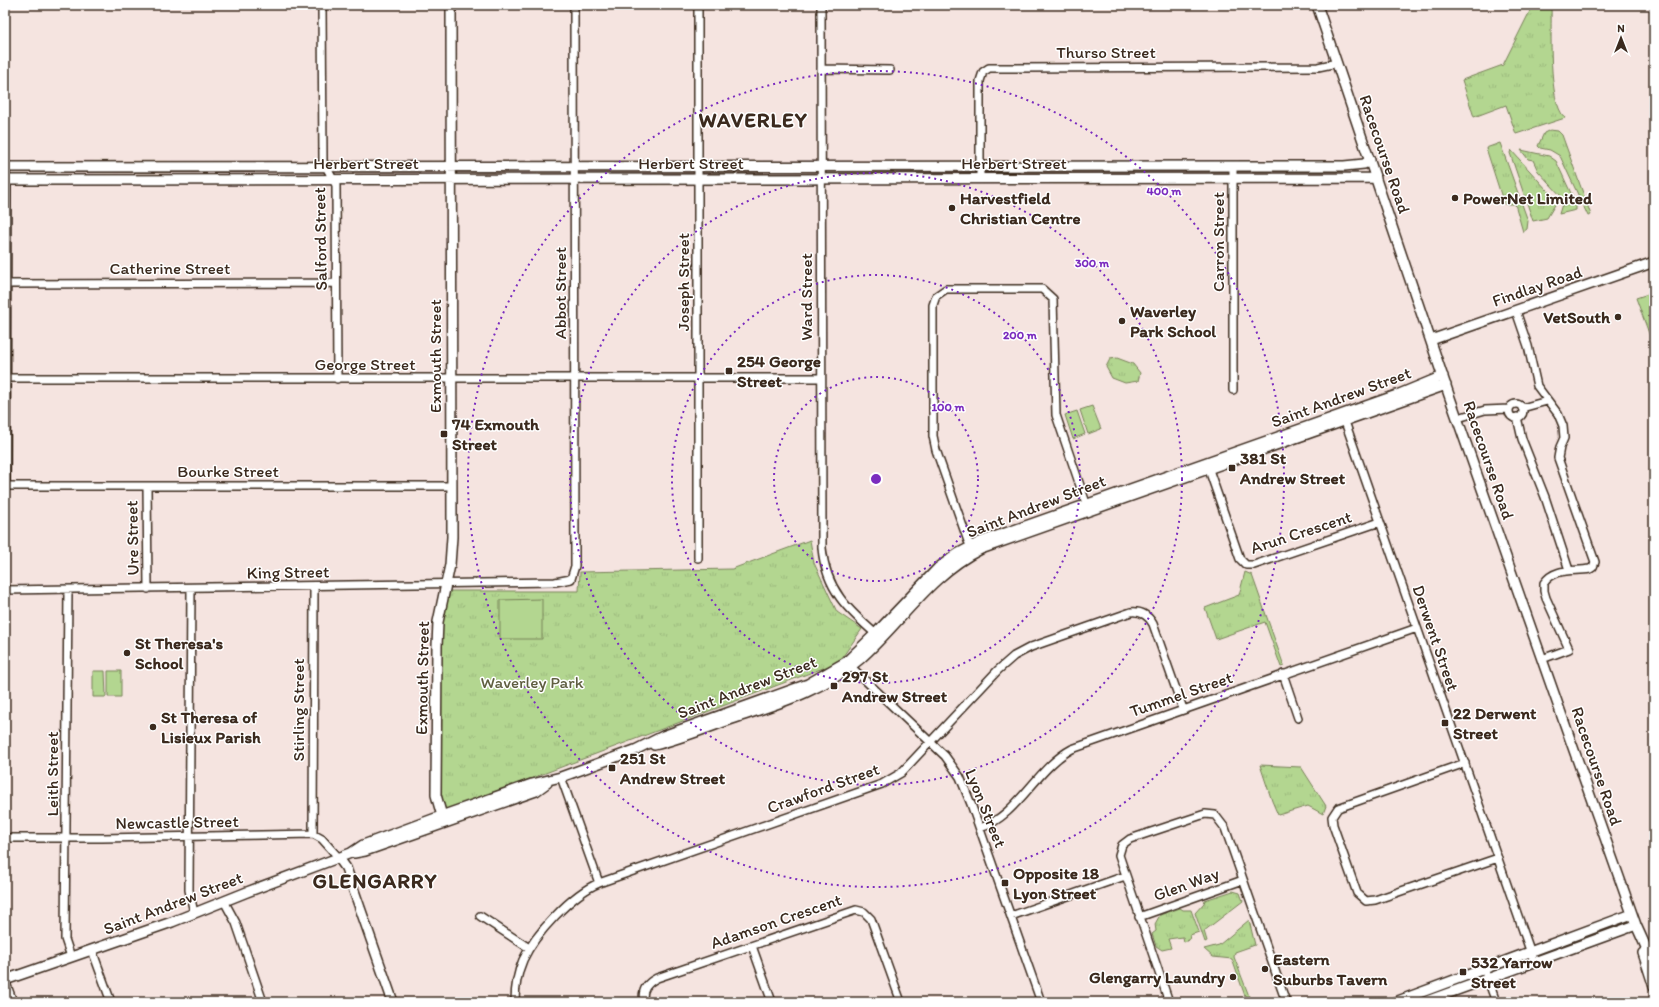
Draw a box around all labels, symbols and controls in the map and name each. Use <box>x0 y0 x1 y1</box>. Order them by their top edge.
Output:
north arrow <box>1601 18 1641 58</box>
text: N <box>1617 22 1625 35</box>
street label: Thurso Street <box>1056 42 1156 62</box>
street label: Racecourse Road <box>1355 92 1415 216</box>
district label: WAVERLEY <box>698 107 808 132</box>
street label: Herbert Street <box>313 153 419 173</box>
street label: Herbert Street <box>638 153 744 173</box>
street label: Herbert Street <box>961 153 1067 173</box>
text: 400 m <box>1147 184 1182 198</box>
street label: Salford Street <box>309 187 331 291</box>
place label: Harvestfield Christian Centre <box>960 188 1081 228</box>
place label: PowerNet Limited <box>1463 188 1593 208</box>
street label: Carron Street <box>1208 192 1228 292</box>
marker: PowerNet Limited <box>1450 193 1460 203</box>
marker: Harvestfield Christian Centre <box>947 203 957 213</box>
street label: Joseph Street <box>673 233 693 331</box>
street label: Abbot Street <box>550 247 570 339</box>
street label: Ward Street <box>796 253 816 341</box>
text: 300 m <box>1075 256 1110 270</box>
street label: Catherine Street <box>110 258 230 278</box>
street label: Findlay Road <box>1489 261 1585 311</box>
street label: Exmouth Street <box>425 299 445 413</box>
place label: Waverley Park School <box>1130 301 1216 341</box>
place label: VetSouth <box>1543 307 1611 327</box>
marker: VetSouth <box>1613 312 1623 322</box>
marker: Waverley Park School <box>1117 316 1127 326</box>
text: 200 m <box>1003 328 1038 342</box>
place label: 254 George Street <box>737 351 821 391</box>
street label: George Street <box>314 354 416 374</box>
street label: Saint Andrew Street <box>1268 362 1414 432</box>
marker: 254 George Street <box>724 366 734 376</box>
street label: Racecourse Road <box>1459 398 1519 522</box>
text: 100 m <box>931 400 965 414</box>
place label: 74 Exmouth Street <box>451 414 540 454</box>
marker: 74 Exmouth Street <box>439 429 449 439</box>
place label: 381 St Andrew Street <box>1239 448 1346 488</box>
street label: Bourke Street <box>177 461 279 481</box>
marker: 381 St Andrew Street <box>1227 463 1237 473</box>
street label: Saint Andrew Street <box>964 470 1108 542</box>
centre of rings <box>869 472 883 486</box>
street label: Ure Street <box>121 500 143 576</box>
street label: Arun Crescent <box>1248 506 1354 558</box>
street label: King Street <box>247 561 330 583</box>
street label: Derwent Street <box>1408 582 1464 694</box>
street label: Exmouth Street <box>411 621 433 735</box>
place label: St Theresa's School <box>135 633 223 673</box>
marker: St Theresa's School <box>122 648 132 658</box>
street label: Saint Andrew Street <box>675 651 819 723</box>
street label: Stirling Street <box>288 658 308 762</box>
place label: 297 St Andrew Street <box>841 666 948 706</box>
street label: Tummel Street <box>1127 667 1235 721</box>
park label: Waverley Park <box>480 672 584 692</box>
marker: 297 St Andrew Street <box>829 681 839 691</box>
place label: 22 Derwent Street <box>1453 703 1537 743</box>
street label: Racecourse Road <box>1567 704 1627 828</box>
place label: St Theresa of Lisieux Parish <box>161 707 261 747</box>
marker: 22 Derwent Street <box>1440 718 1450 728</box>
marker: St Theresa of Lisieux Parish <box>148 722 158 732</box>
street label: Leith Street <box>42 731 62 817</box>
place label: 251 St Andrew Street <box>619 748 726 788</box>
street label: Crawford Street <box>764 758 882 818</box>
marker: 251 St Andrew Street <box>607 763 617 773</box>
street label: Lyon Street <box>961 766 1011 851</box>
street label: Newcastle Street <box>115 811 239 833</box>
place label: Opposite 18 Lyon Street <box>1013 863 1100 904</box>
street label: Glen Way <box>1150 863 1222 905</box>
street label: Saint Andrew Street <box>101 867 245 939</box>
district label: GLENGARRY <box>312 868 438 893</box>
marker: Opposite 18 Lyon Street <box>1000 878 1010 888</box>
street label: Adamson Crescent <box>708 889 844 953</box>
place label: Eastern Suburbs Tavern <box>1273 949 1388 989</box>
place label: 532 Yarrow Street <box>1471 952 1553 992</box>
marker: Eastern Suburbs Tavern <box>1260 964 1270 974</box>
place label: Glengarry Laundry <box>1089 967 1226 988</box>
marker: 532 Yarrow Street <box>1458 967 1468 977</box>
marker: Glengarry Laundry <box>1228 972 1238 982</box>

